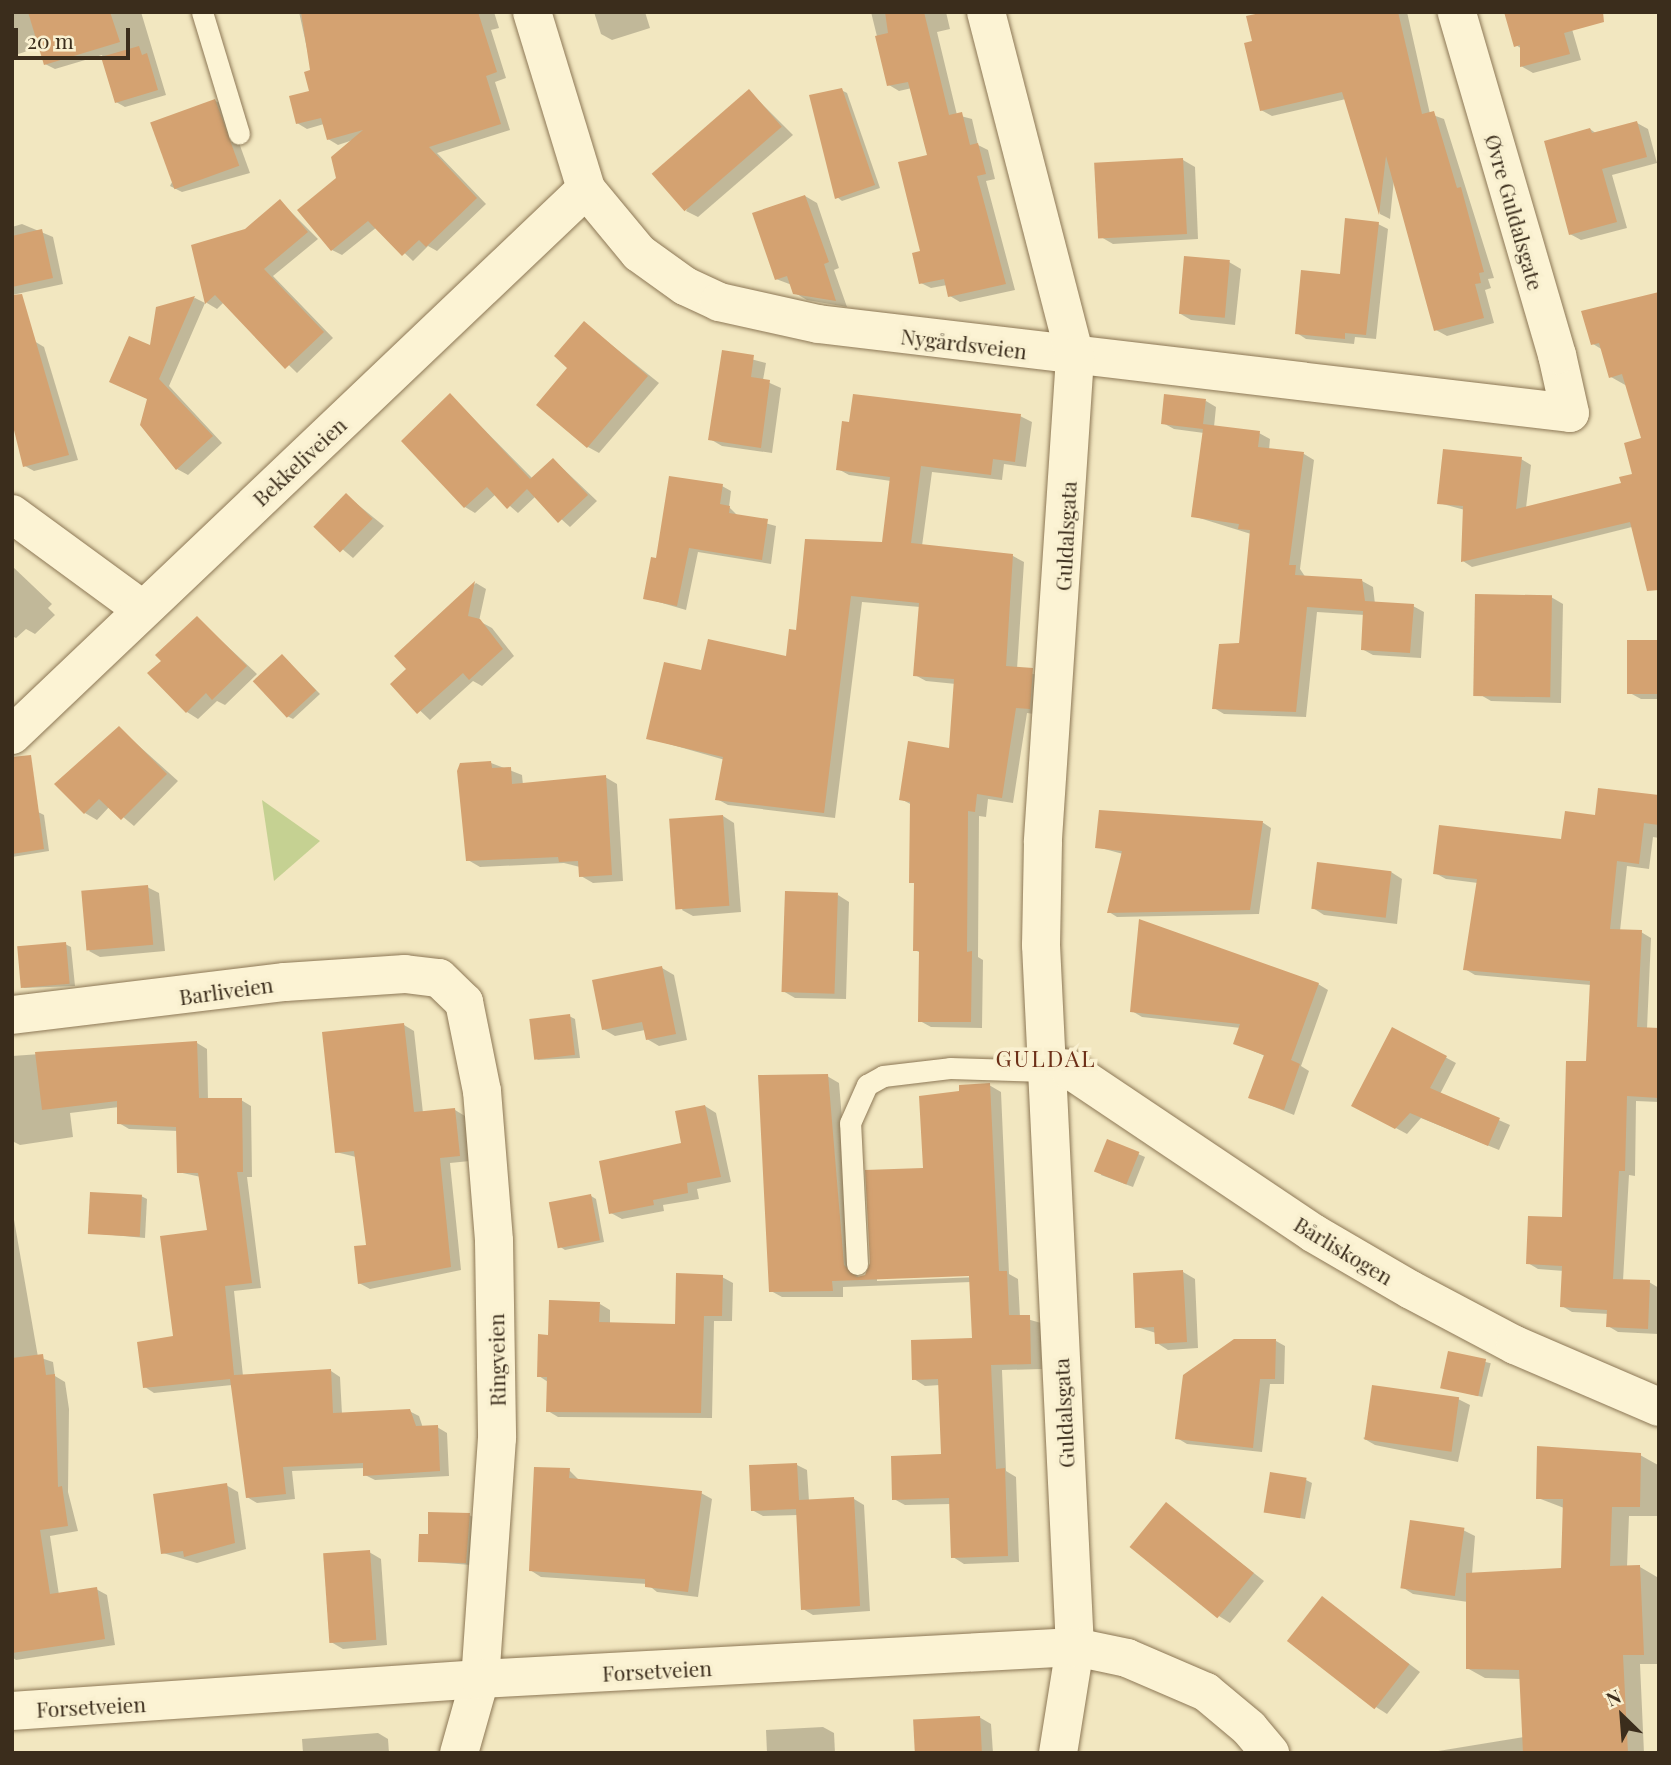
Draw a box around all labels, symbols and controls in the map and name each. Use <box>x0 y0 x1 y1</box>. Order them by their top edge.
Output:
scale bar <box>18 14 133 58</box>
text: 20 m <box>27 26 74 54</box>
street label: Øvre Guldalsgate <box>1481 131 1549 293</box>
street label: Nygårdsveien <box>900 323 1028 363</box>
street label: Bekkeliveien <box>247 411 351 511</box>
street label: Guldalsgata <box>1050 480 1080 592</box>
street label: Barliveien <box>177 971 275 1009</box>
district label: GULDAL <box>996 1044 1096 1072</box>
street label: Bårliskogen <box>1290 1211 1398 1289</box>
street label: Ringveien <box>483 1313 509 1407</box>
street label: Guldalsgata <box>1048 1357 1078 1469</box>
street label: Forsetveien <box>602 1655 712 1685</box>
north arrow <box>1587 1681 1657 1751</box>
text: N <box>1601 1682 1625 1712</box>
street label: Forsetveien <box>36 1691 146 1721</box>

